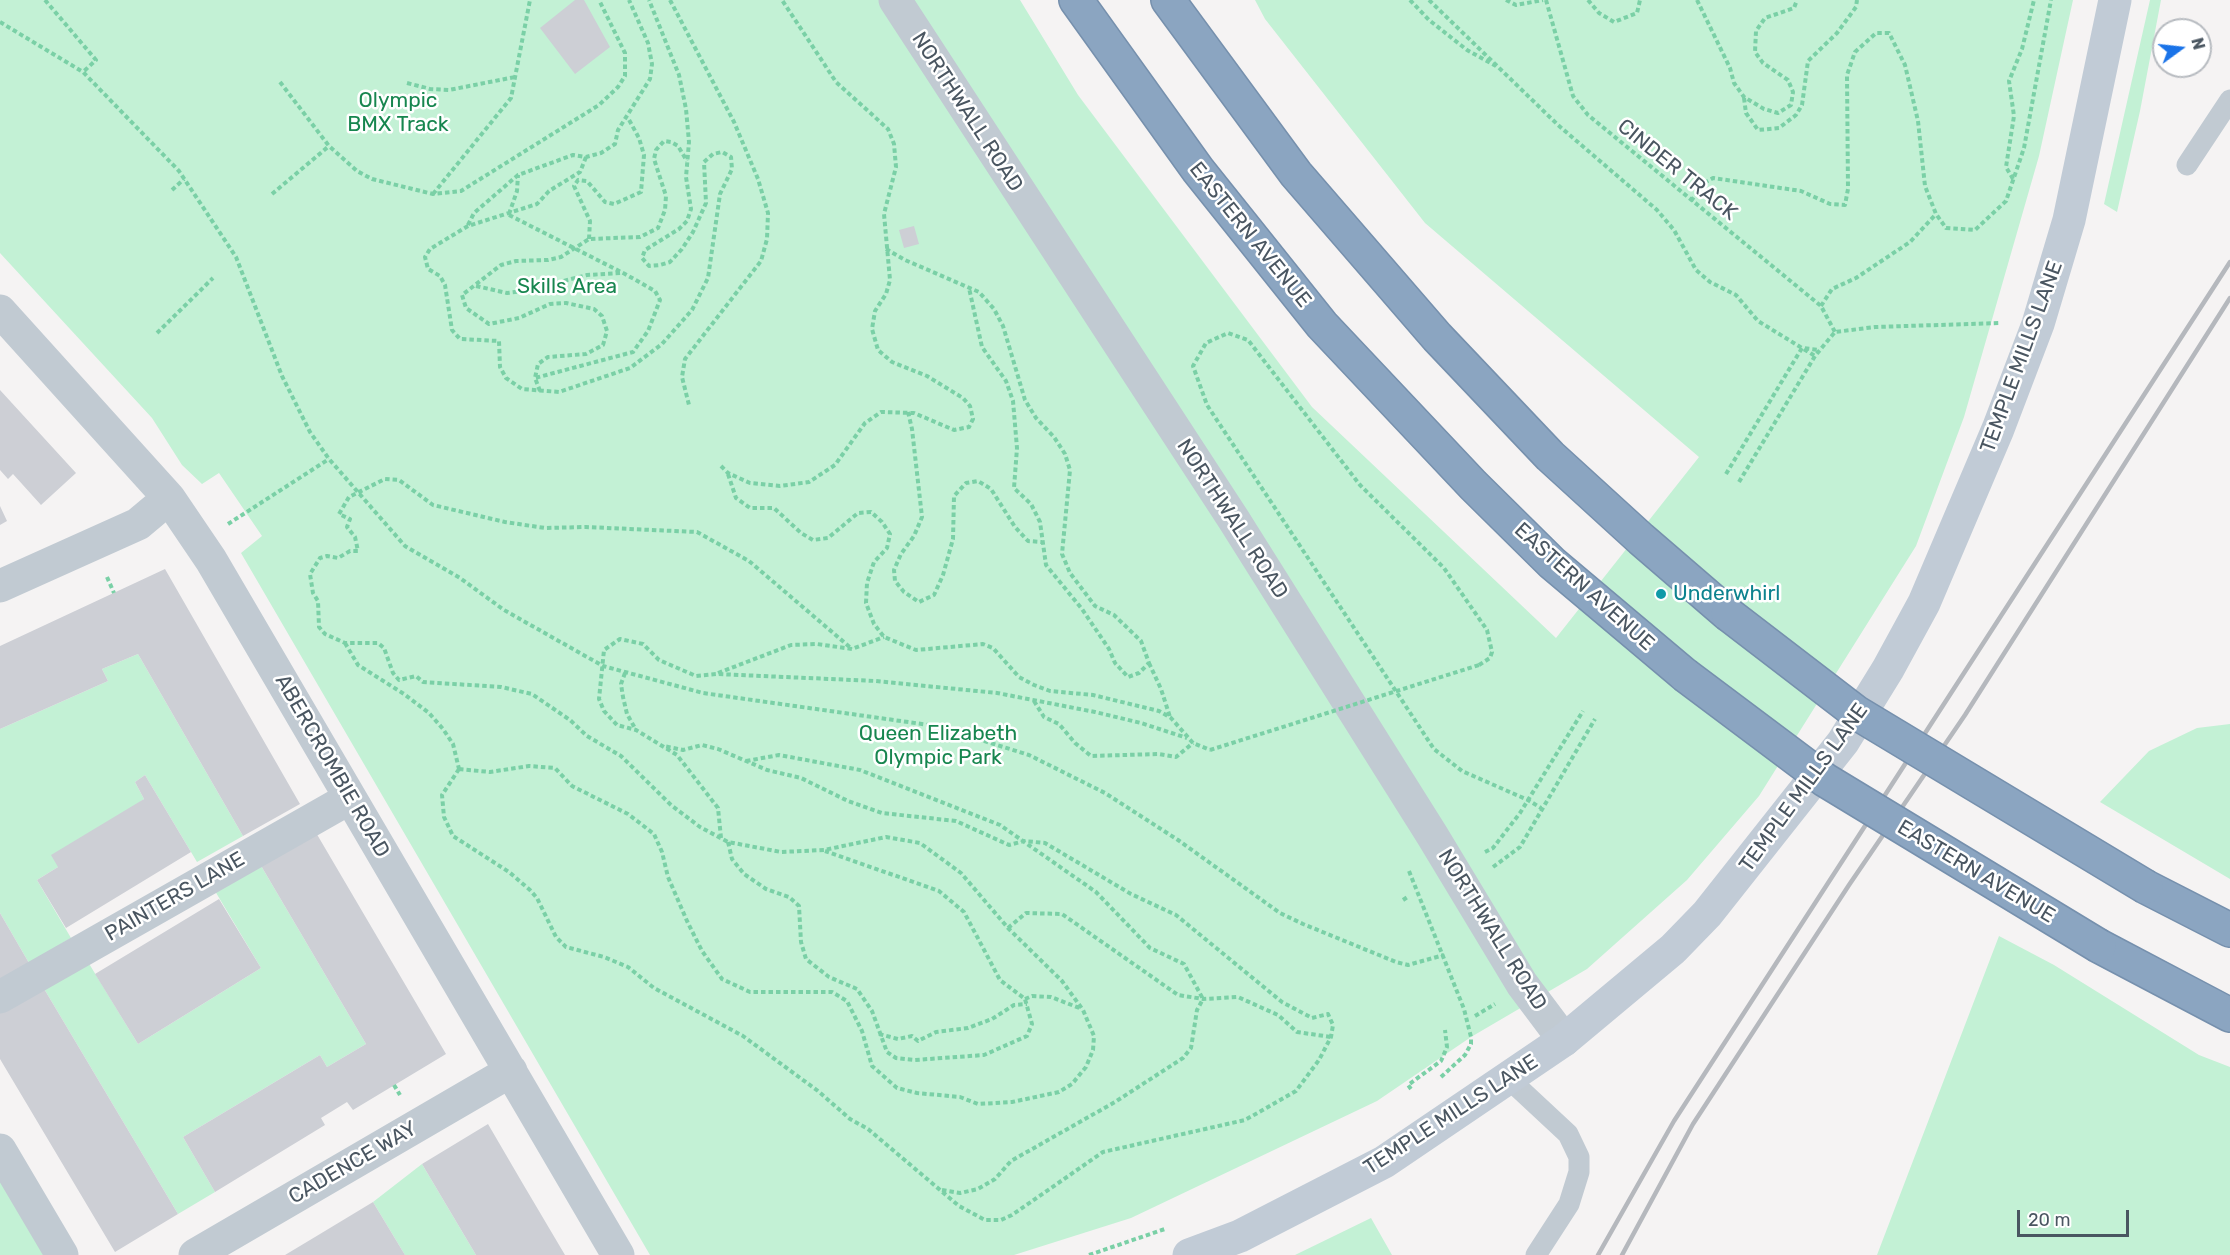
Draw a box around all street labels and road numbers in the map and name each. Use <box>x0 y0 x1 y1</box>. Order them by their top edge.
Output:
street label: NORTHWALL ROAD <box>906 28 1028 196</box>
street label: CINDER TRACK <box>1612 114 1742 226</box>
street label: EASTERN AVENUE <box>1184 157 1316 313</box>
street label: TEMPLE MILLS LANE <box>1976 258 2068 456</box>
street label: NORTHWALL ROAD <box>1171 435 1293 603</box>
street label: EASTERN AVENUE <box>1509 518 1659 656</box>
street label: ABERCROMBIE ROAD <box>269 670 395 862</box>
street label: TEMPLE MILLS LANE <box>1734 699 1874 877</box>
street label: EASTERN AVENUE <box>1893 815 2059 929</box>
street label: NORTHWALL ROAD <box>1432 845 1552 1015</box>
street label: PAINTERS LANE <box>101 847 249 947</box>
street label: TEMPLE MILLS LANE <box>1359 1049 1543 1181</box>
street label: CADENCE WAY <box>284 1116 422 1210</box>

